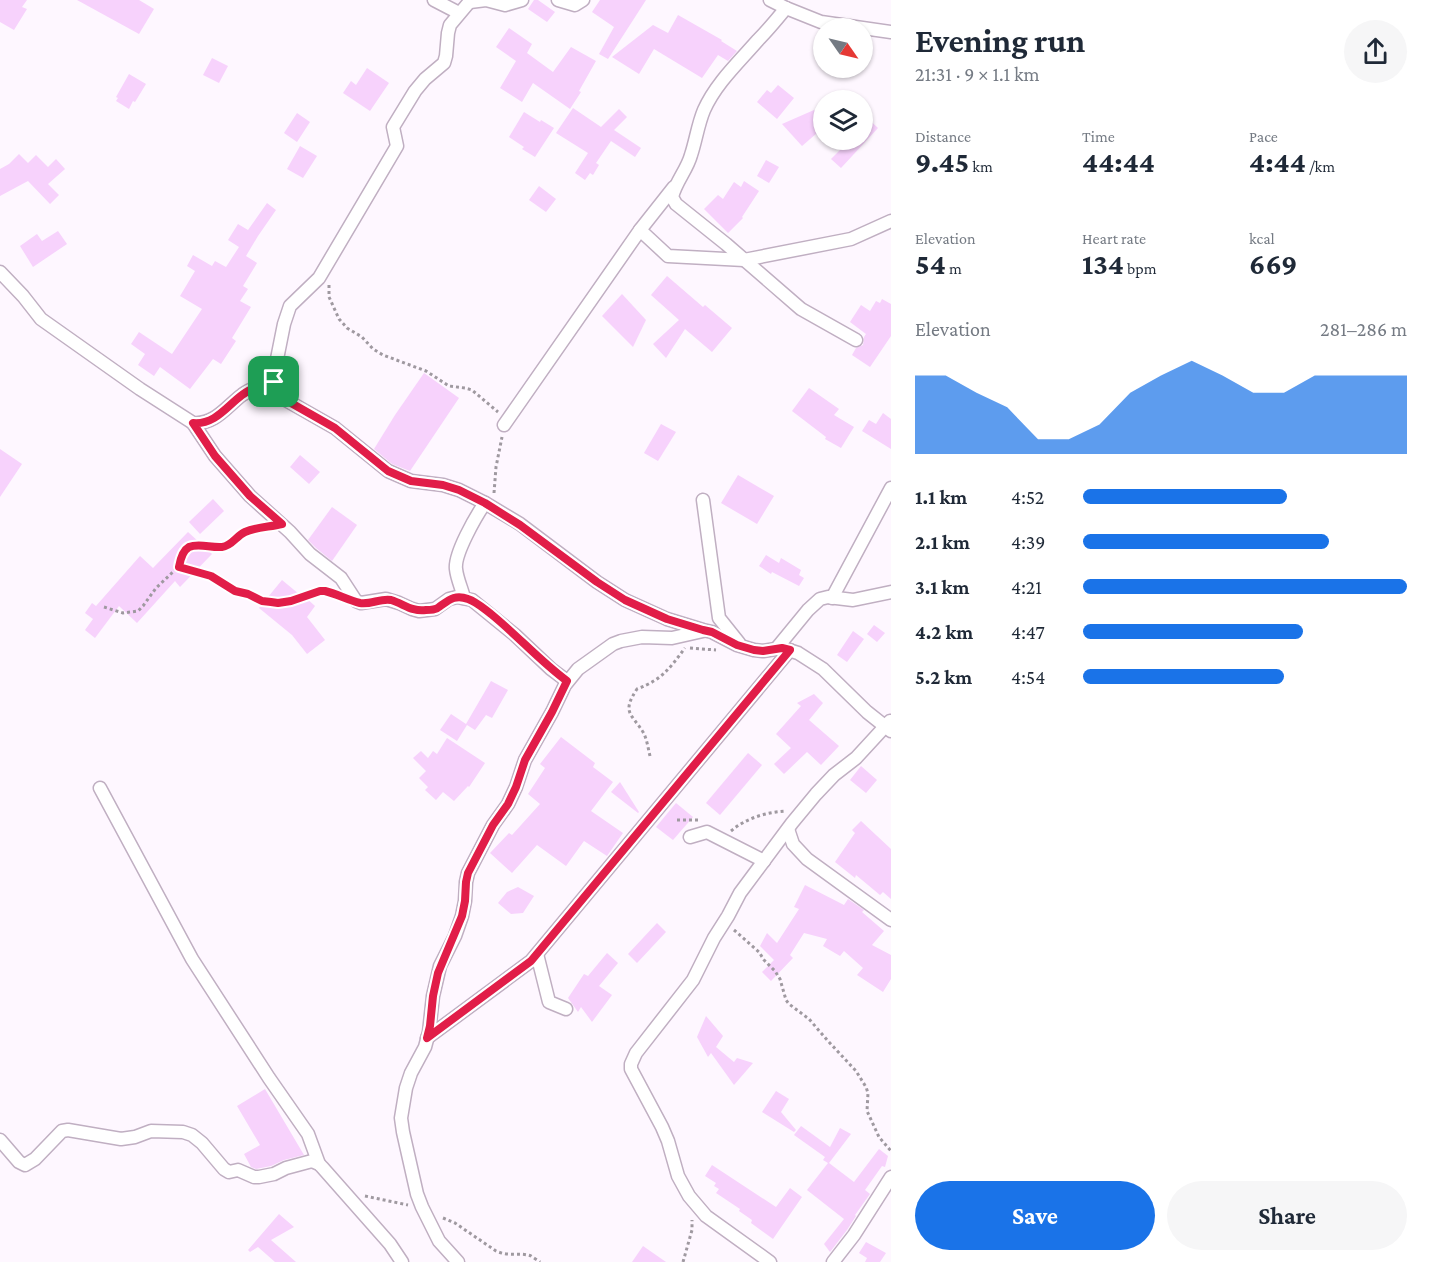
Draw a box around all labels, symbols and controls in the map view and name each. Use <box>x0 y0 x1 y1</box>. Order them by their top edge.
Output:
north arrow <box>813 18 873 78</box>
map controls <box>813 18 873 150</box>
button: share <box>1344 20 1407 83</box>
text: Evening run <box>915 22 1085 59</box>
text: 21:31 · 9 × 1.1 km <box>915 63 1040 85</box>
button: layers <box>813 90 873 150</box>
text: Distance <box>915 128 971 145</box>
text: Time <box>1082 128 1115 145</box>
text: Pace <box>1249 128 1278 145</box>
text: 9.45 <box>915 145 969 178</box>
text: 44:44 <box>1082 145 1155 178</box>
text: 4:44 <box>1249 145 1306 178</box>
text: km <box>969 158 993 175</box>
text: /km <box>1306 158 1335 175</box>
text: Elevation <box>915 230 976 247</box>
text: Heart rate <box>1082 230 1146 247</box>
text: kcal <box>1249 230 1275 247</box>
text: 54 <box>915 247 946 280</box>
text: 134 <box>1082 247 1124 280</box>
text: 669 <box>1249 247 1297 280</box>
text: m <box>946 260 962 277</box>
text: bpm <box>1124 260 1157 277</box>
text: Elevation <box>915 318 991 340</box>
text: 281–286 m <box>1320 318 1407 340</box>
pin <box>248 356 299 407</box>
icon: arrive <box>257 365 290 398</box>
text: 1.1 km <box>915 486 967 508</box>
text: 4:52 <box>1011 486 1044 508</box>
text: 2.1 km <box>915 531 970 553</box>
text: 4:39 <box>1011 531 1045 553</box>
text: 3.1 km <box>915 576 969 598</box>
text: 4:21 <box>1011 576 1042 598</box>
text: 4.2 km <box>915 621 973 643</box>
text: 4:47 <box>1011 621 1045 643</box>
text: 5.2 km <box>915 666 972 688</box>
text: 4:54 <box>1011 666 1045 688</box>
button: Save <box>915 1181 1155 1250</box>
button: Share <box>1167 1181 1407 1250</box>

